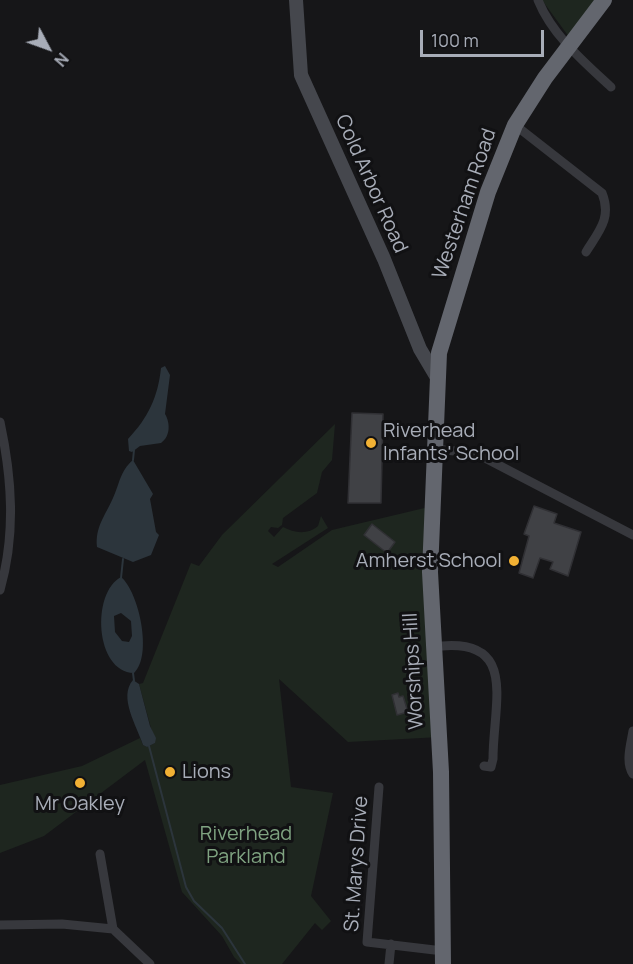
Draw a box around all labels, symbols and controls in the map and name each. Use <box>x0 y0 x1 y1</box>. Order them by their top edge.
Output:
north arrow <box>18 18 78 78</box>
scale bar <box>423 18 548 56</box>
text: 100 m <box>431 28 479 52</box>
text: N <box>50 48 74 71</box>
street label: Cold Arbor Road <box>330 111 412 257</box>
street label: Westerham Road <box>428 126 502 282</box>
place label: Riverhead Infants' School <box>383 419 519 466</box>
marker: Riverhead Infants' School <box>364 436 378 450</box>
place label: Amherst School <box>356 549 502 573</box>
marker: Amherst School <box>507 554 521 568</box>
street label: Worships Hill <box>399 612 429 730</box>
place label: Lions <box>182 760 231 784</box>
marker: Lions <box>163 765 177 779</box>
marker: Mr Oakley <box>73 776 87 790</box>
place label: Mr Oakley <box>35 792 125 816</box>
street label: St. Marys Drive <box>340 795 374 933</box>
park label: Riverhead Parkland <box>200 822 292 869</box>

